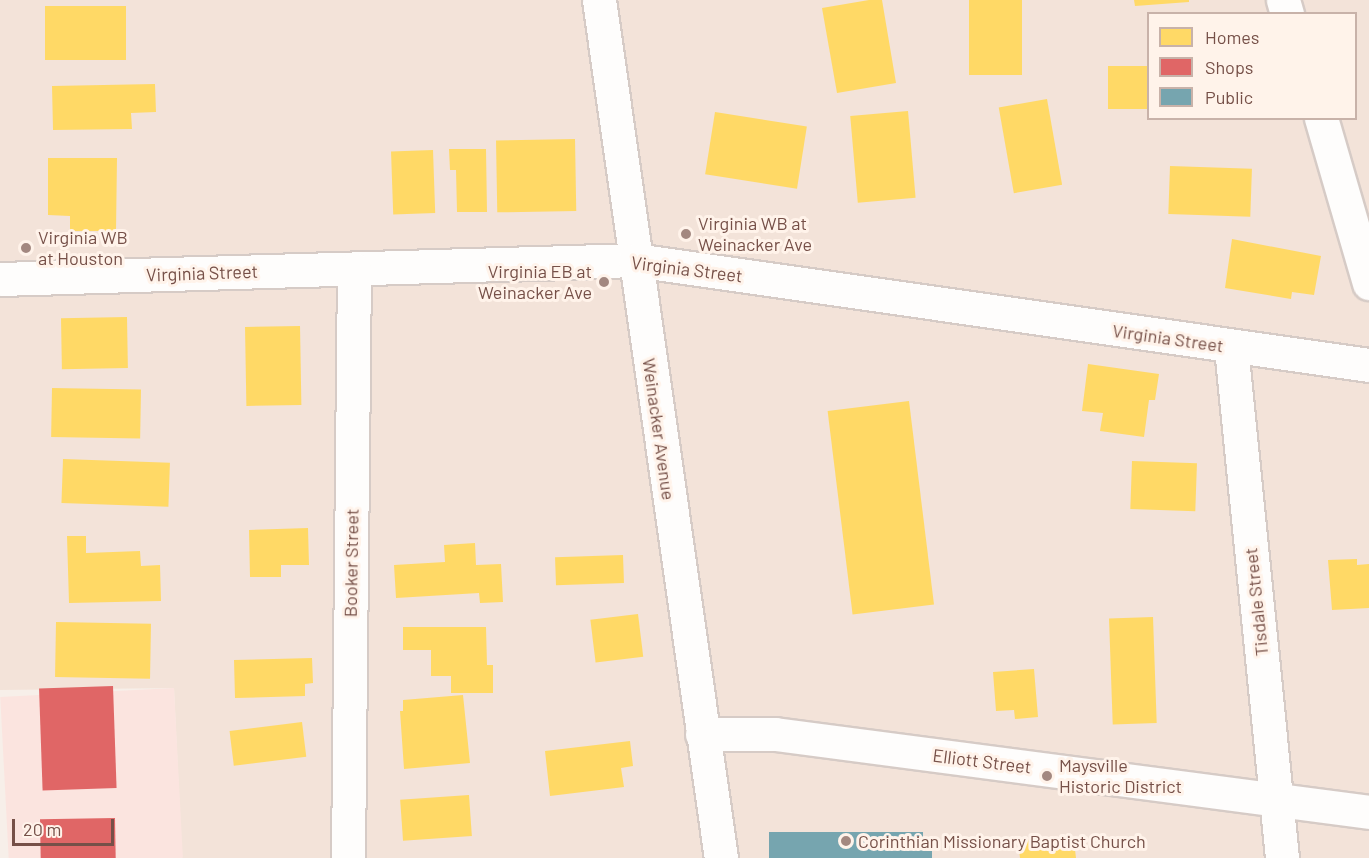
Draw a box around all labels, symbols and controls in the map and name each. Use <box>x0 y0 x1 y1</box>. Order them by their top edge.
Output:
legend <box>1147 12 1357 120</box>
text: Homes <box>1205 26 1259 48</box>
text: Shops <box>1205 56 1254 78</box>
text: Public <box>1205 86 1253 108</box>
place label: Virginia WB at Weinacker Ave <box>698 213 812 256</box>
place label: Virginia WB at Houston <box>38 227 128 270</box>
marker: Virginia WB at Weinacker Ave <box>679 227 693 241</box>
marker: Virginia WB at Houston <box>19 241 33 255</box>
street label: Virginia Street <box>630 251 744 287</box>
street label: Virginia Street <box>146 260 258 286</box>
place label: Virginia EB at Weinacker Ave <box>478 261 592 304</box>
marker: Virginia EB at Weinacker Ave <box>597 275 611 289</box>
street label: Virginia Street <box>1111 320 1225 356</box>
street label: Weinacker Avenue <box>638 357 680 501</box>
street label: Booker Street <box>339 509 363 617</box>
street label: Tisdale Street <box>1240 547 1272 657</box>
street label: Elliott Street <box>931 744 1033 778</box>
place label: Maysville Historic District <box>1059 755 1182 798</box>
marker: Maysville Historic District <box>1040 769 1054 783</box>
scale bar <box>15 807 117 845</box>
text: 20 m <box>23 818 61 840</box>
place label: Corinthian Missionary Baptist Church <box>858 830 1146 852</box>
marker: Corinthian Missionary Baptist Church <box>839 834 853 848</box>

